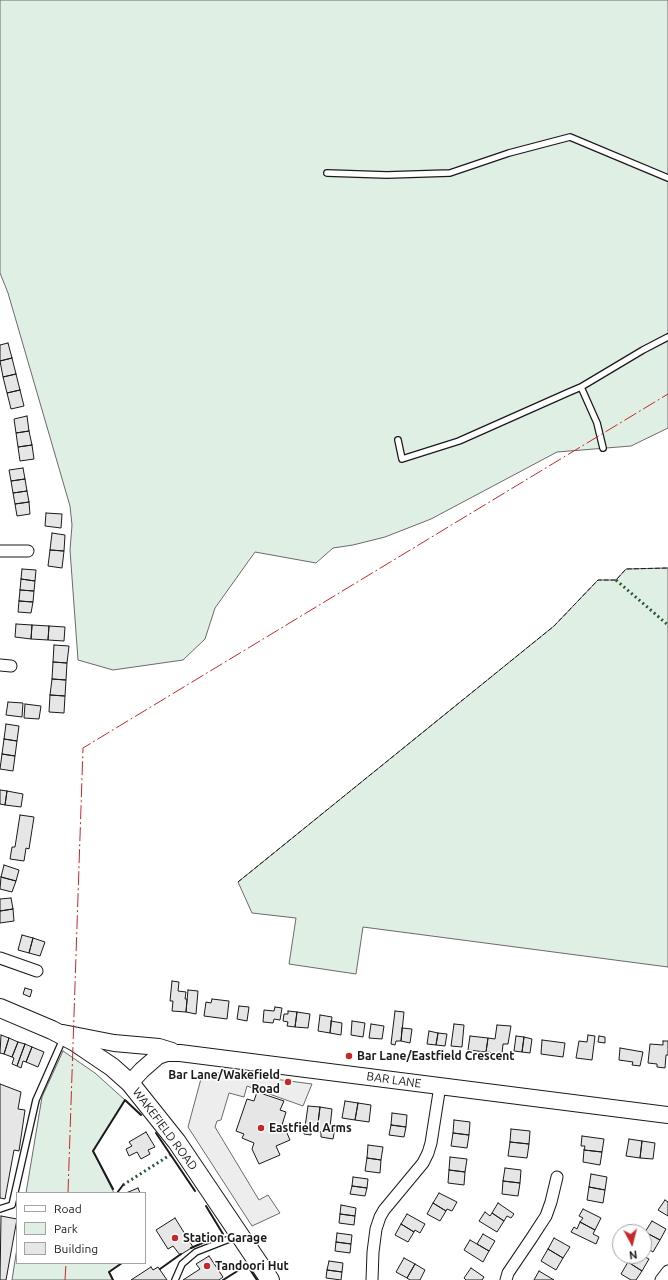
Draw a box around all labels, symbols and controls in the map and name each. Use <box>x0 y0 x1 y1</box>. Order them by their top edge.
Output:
place label: Bar Lane/Eastfield Crescent <box>357 1049 514 1063</box>
marker: Bar Lane/Eastfield Crescent <box>344 1051 354 1061</box>
place label: Bar Lane/Wakefield Road <box>168 1068 280 1096</box>
street label: BAR LANE <box>366 1069 422 1091</box>
marker: Bar Lane/Wakefield Road <box>283 1077 293 1087</box>
street label: WAKEFIELD ROAD <box>129 1085 201 1173</box>
place label: Eastfield Arms <box>269 1121 352 1135</box>
marker: Eastfield Arms <box>256 1123 266 1133</box>
legend <box>16 1192 146 1264</box>
text: Road <box>54 1202 82 1215</box>
text: Park <box>54 1222 78 1235</box>
north arrow <box>612 1224 652 1264</box>
place label: Station Garage <box>183 1231 267 1245</box>
marker: Station Garage <box>170 1233 180 1243</box>
text: Building <box>54 1242 98 1255</box>
text: N <box>629 1248 638 1261</box>
place label: Tandoori Hut <box>215 1259 289 1273</box>
marker: Tandoori Hut <box>202 1261 212 1271</box>

